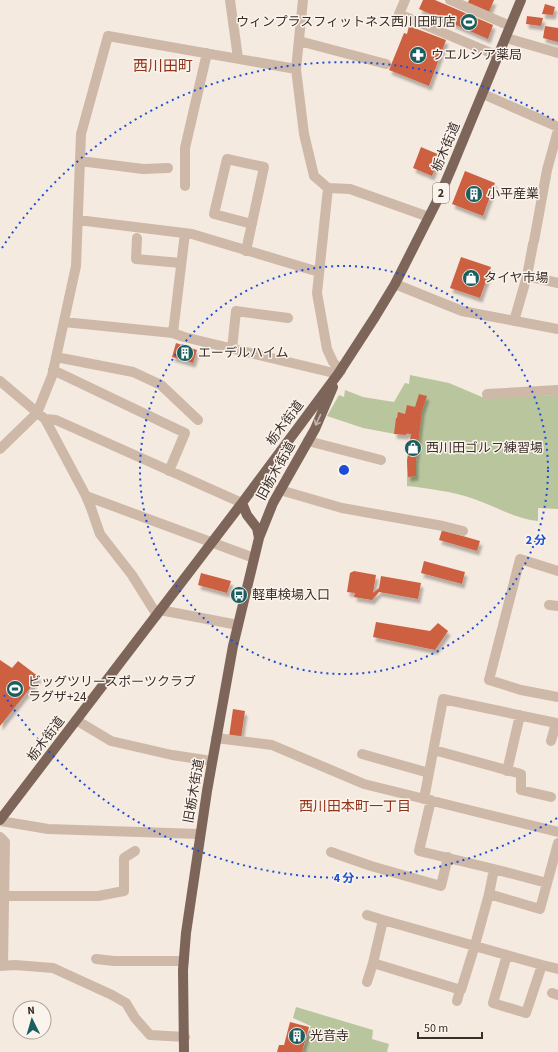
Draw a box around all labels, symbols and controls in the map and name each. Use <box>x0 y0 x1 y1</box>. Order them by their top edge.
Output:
sports icon: ウィンプラスフィットネス西川田町店 <box>459 12 479 32</box>
place label: ウィンプラスフィットネス西川田町店 <box>236 13 456 31</box>
pharmacy icon: ウエルシア薬局 <box>408 45 428 65</box>
place label: ウエルシア薬局 <box>431 46 522 64</box>
district label: 西川田町 <box>133 56 193 77</box>
street label: 栃木街道 <box>428 120 464 174</box>
road number: 2 <box>433 183 449 203</box>
building icon: 小平産業 <box>464 184 484 204</box>
place label: 小平産業 <box>487 185 539 203</box>
shop icon: タイヤ市場 <box>461 268 481 288</box>
place label: タイヤ市場 <box>484 269 549 287</box>
building icon: エーデルハイム <box>175 343 195 363</box>
place label: エーデルハイム <box>198 344 288 362</box>
street label: 栃木街道 <box>262 397 308 449</box>
one-way arrow <box>314 414 321 426</box>
street label: 旧栃木街道 <box>252 438 300 504</box>
shop icon: 西川田ゴルフ練習場 <box>403 438 423 458</box>
place label: 西川田ゴルフ練習場 <box>426 439 543 457</box>
centre of rings <box>337 463 351 477</box>
text: 2 分 <box>526 532 546 549</box>
bus stop icon: 軽車検場入口 <box>229 585 249 605</box>
place label: 軽車検場入口 <box>252 586 330 604</box>
place label: ビッグツリースポーツクラブ ラグザ+24 <box>28 673 196 706</box>
sports icon: ビッグツリースポーツクラブ ラグザ+24 <box>5 679 25 699</box>
street label: 栃木街道 <box>23 713 69 765</box>
street label: 旧栃木街道 <box>179 757 209 825</box>
district label: 西川田本町一丁目 <box>299 797 411 817</box>
text: 4 分 <box>334 870 354 887</box>
north arrow <box>12 1000 52 1040</box>
text: N <box>27 1003 35 1018</box>
scale bar <box>418 1014 482 1040</box>
text: 50 m <box>424 1020 448 1037</box>
building icon: 光音寺 <box>287 1026 307 1046</box>
place label: 光音寺 <box>310 1027 349 1045</box>

